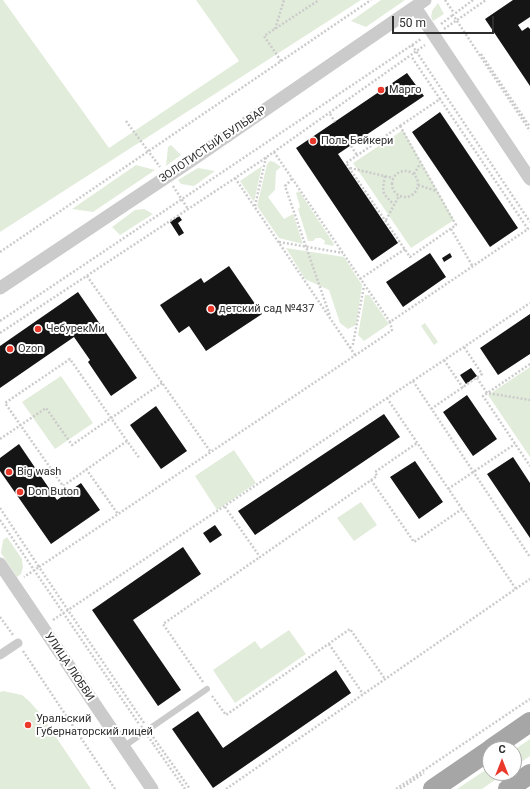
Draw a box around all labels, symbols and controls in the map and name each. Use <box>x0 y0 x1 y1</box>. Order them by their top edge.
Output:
scale bar <box>394 8 496 34</box>
text: 50 m <box>399 16 426 30</box>
place label: Марго <box>389 83 422 97</box>
marker: Марго <box>376 85 386 95</box>
street label: ЗОЛОТИСТЫЙ БУЛЬВАР <box>157 104 269 186</box>
place label: Поль Бейкери <box>321 134 393 148</box>
marker: Поль Бейкери <box>308 136 318 146</box>
place label: детский сад №437 <box>219 302 314 316</box>
marker: детский сад №437 <box>206 304 216 314</box>
place label: ЧебурекМи <box>46 322 105 336</box>
marker: ЧебурекМи <box>33 324 43 334</box>
place label: Ozon <box>18 342 43 356</box>
marker: Ozon <box>5 344 15 354</box>
place label: Big wash <box>17 465 61 479</box>
marker: Big wash <box>4 467 14 477</box>
place label: Don Buton <box>28 485 79 499</box>
marker: Don Buton <box>15 487 25 497</box>
street label: УЛИЦА ЛЮБВИ <box>41 630 97 704</box>
place label: Уральский Губернаторский лицей <box>36 712 153 738</box>
marker: Уральский Губернаторский лицей <box>23 720 33 730</box>
north arrow <box>482 741 522 781</box>
text: С <box>498 743 506 756</box>

